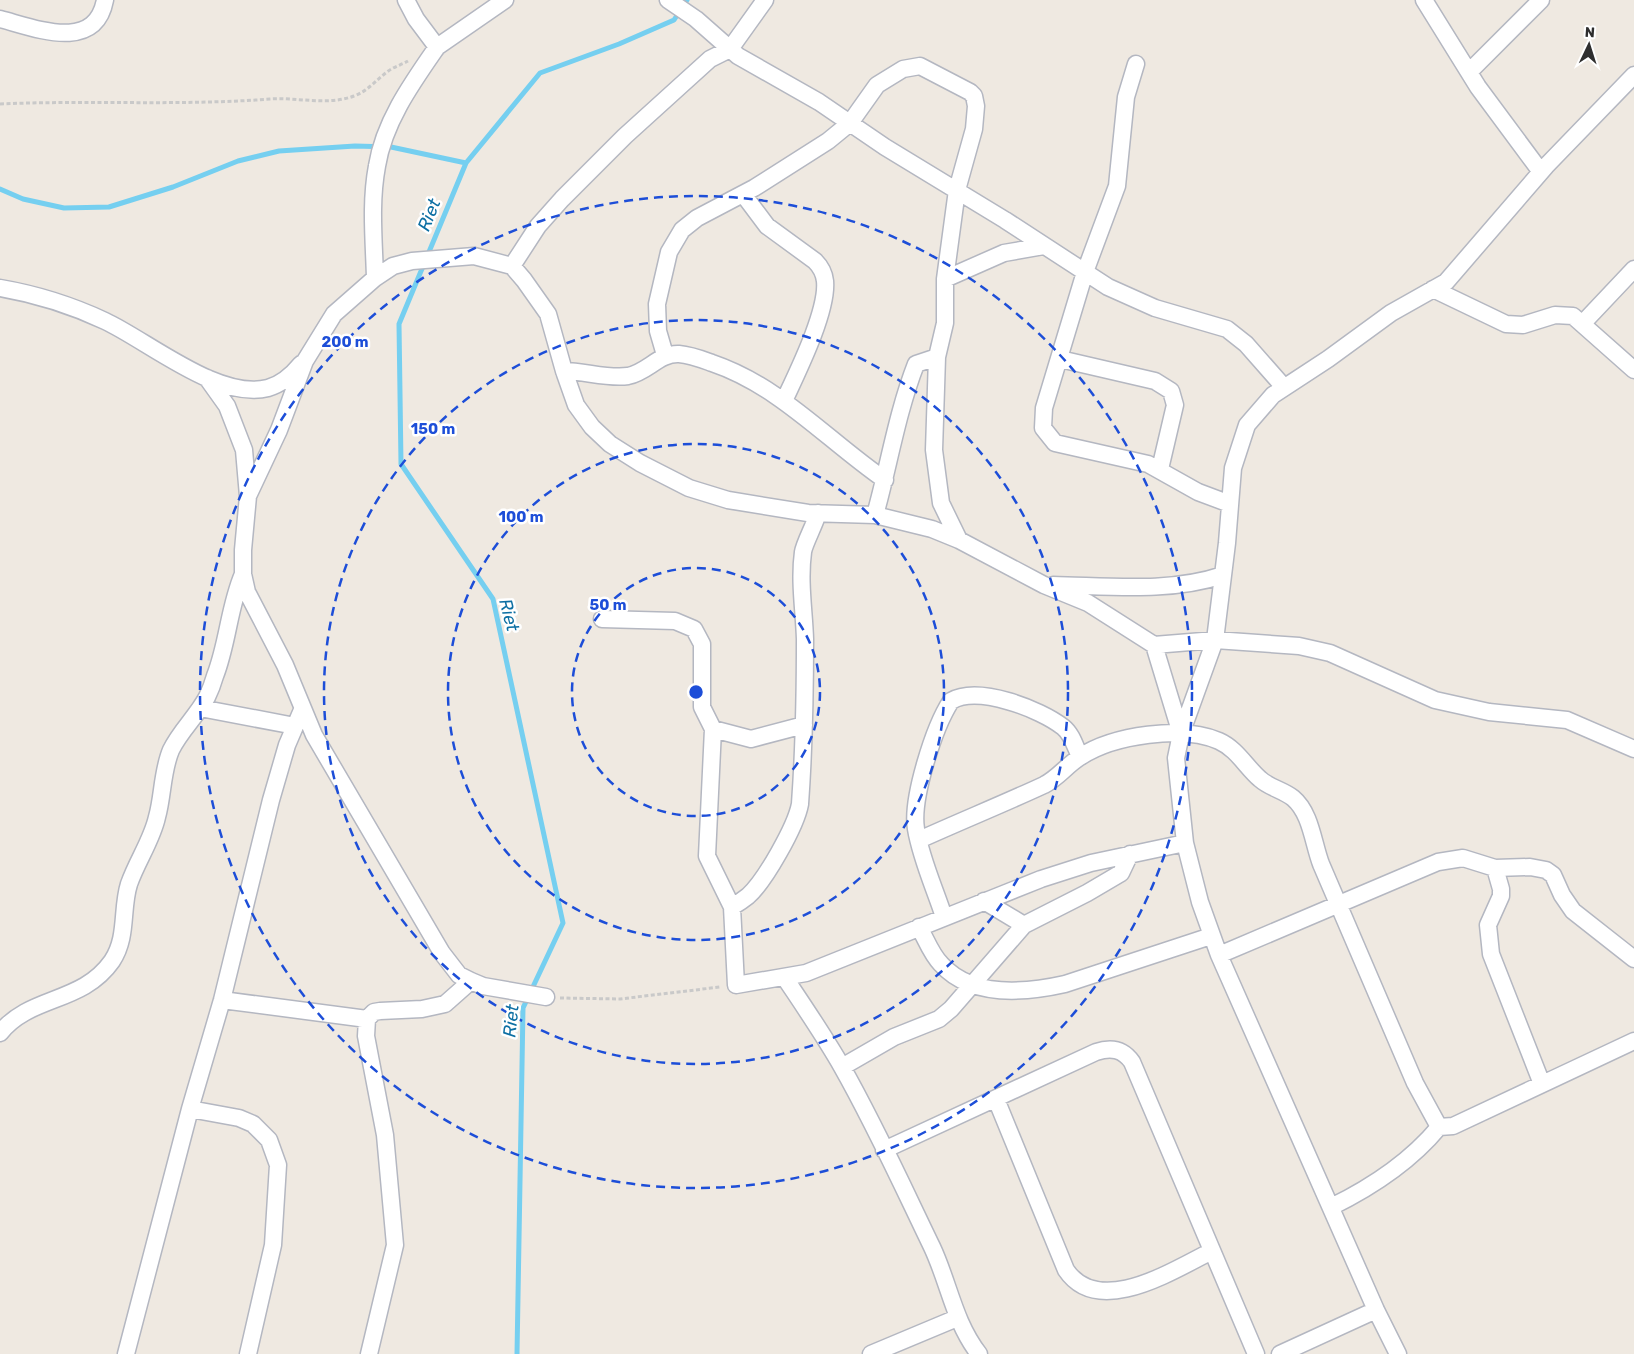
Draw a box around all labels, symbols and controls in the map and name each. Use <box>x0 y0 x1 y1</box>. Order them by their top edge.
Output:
north arrow <box>1564 20 1614 70</box>
text: N <box>1584 24 1595 41</box>
water label: Riet <box>413 195 446 234</box>
text: 200 m <box>321 333 369 351</box>
text: 150 m <box>411 420 455 438</box>
text: 100 m <box>499 508 543 526</box>
water label: Riet <box>494 596 524 635</box>
text: 50 m <box>590 596 626 614</box>
centre of rings <box>687 683 705 701</box>
water label: Riet <box>498 1002 524 1039</box>

